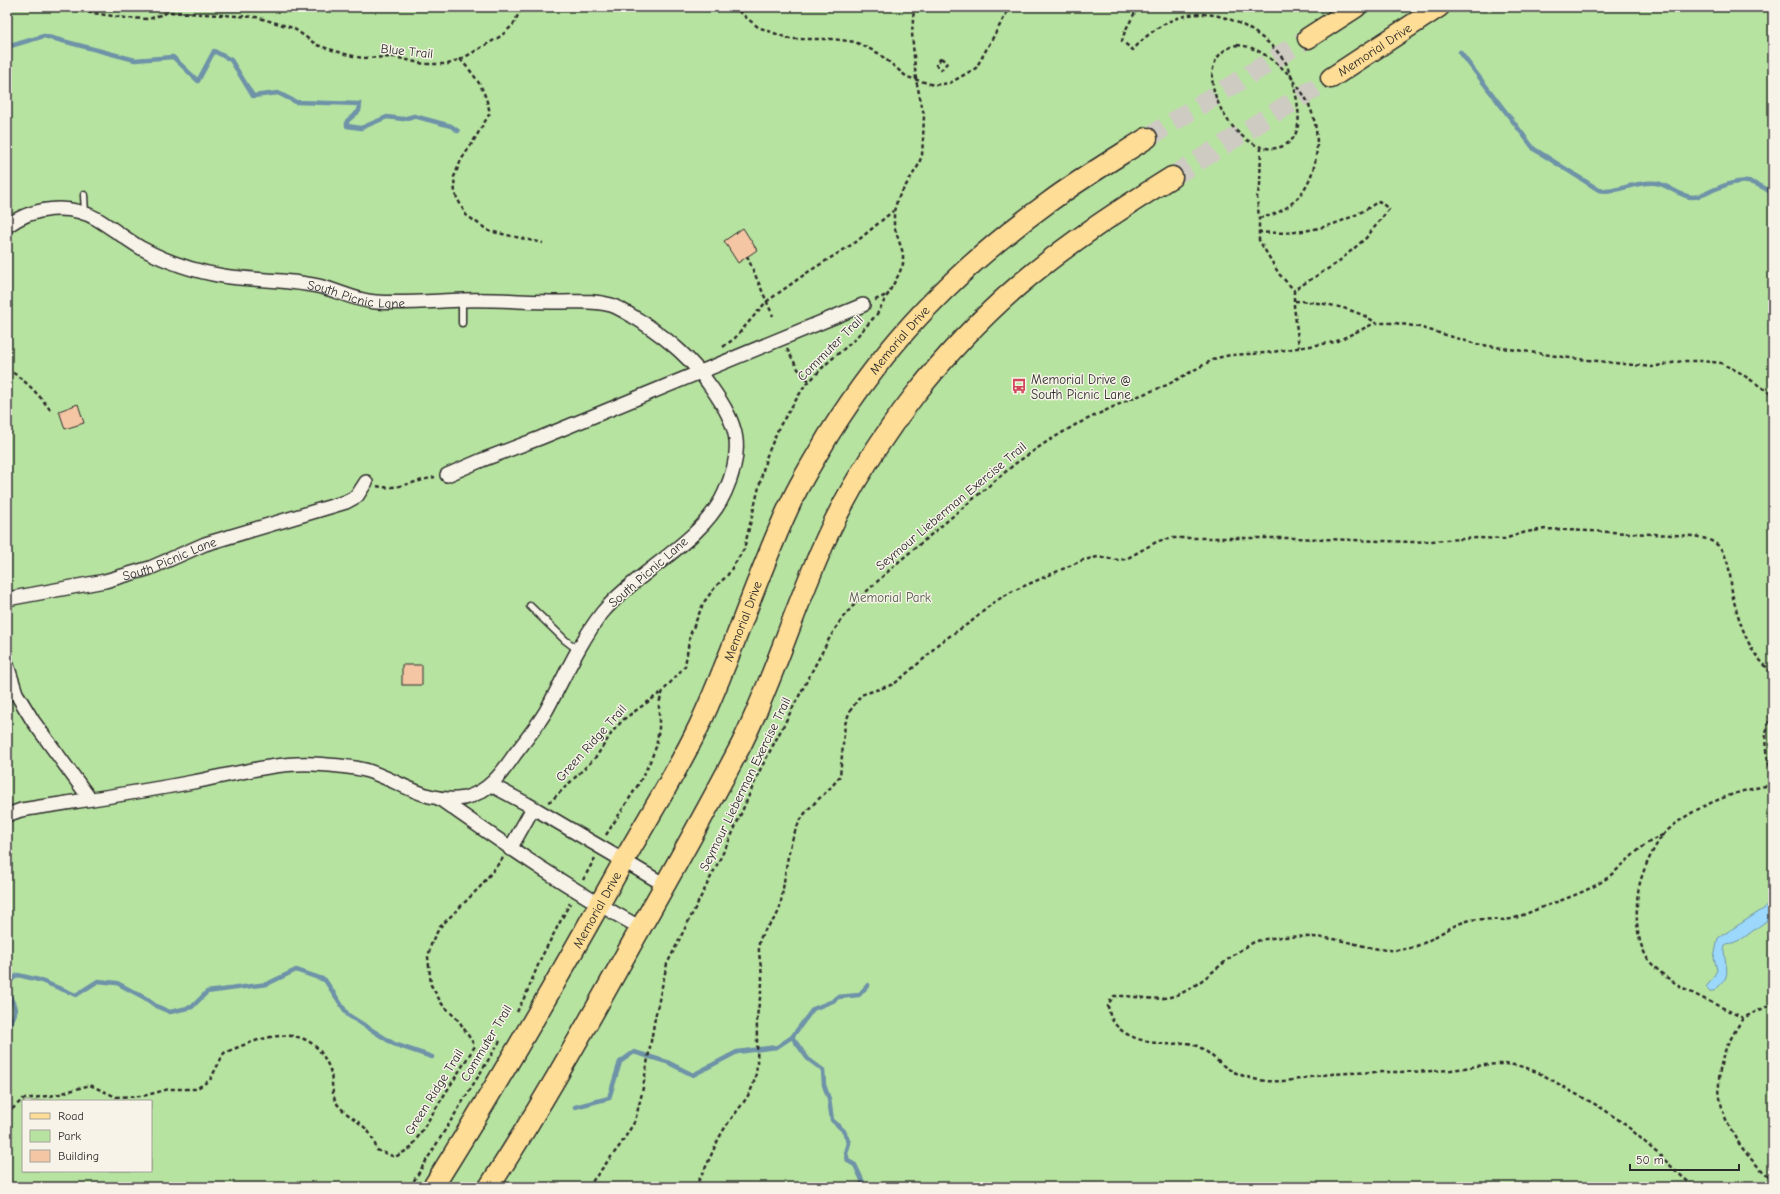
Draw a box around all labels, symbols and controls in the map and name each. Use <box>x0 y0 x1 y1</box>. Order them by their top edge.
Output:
street label: Memorial Drive <box>1335 20 1415 79</box>
street label: Blue Trail <box>380 41 434 61</box>
street label: South Picnic Lane <box>306 277 406 310</box>
street label: Memorial Drive <box>866 302 933 377</box>
street label: Commuter Trail <box>794 312 866 384</box>
place label: Memorial Drive @ South Picnic Lane <box>1031 372 1131 402</box>
bus stop icon: Memorial Drive @ South Picnic Lane <box>1010 377 1028 395</box>
street label: Seymour Lieberman Exercise Trail <box>873 439 1029 573</box>
street label: South Picnic Lane <box>121 533 219 583</box>
street label: South Picnic Lane <box>605 533 691 610</box>
street label: Memorial Drive <box>720 578 765 663</box>
park label: Memorial Park <box>849 590 932 605</box>
street label: Seymour Lieberman Exercise Trail <box>696 695 794 873</box>
street label: Green Ridge Trail <box>553 701 629 785</box>
street label: Memorial Drive <box>569 868 624 950</box>
street label: Commuter Trail <box>457 1002 515 1084</box>
street label: Green Ridge Trail <box>402 1046 466 1138</box>
legend <box>22 1100 152 1172</box>
text: Road <box>58 1109 84 1123</box>
text: Park <box>58 1129 81 1143</box>
scale bar <box>1630 1146 1739 1172</box>
text: Building <box>58 1149 99 1163</box>
text: 50 m <box>1636 1153 1664 1167</box>

